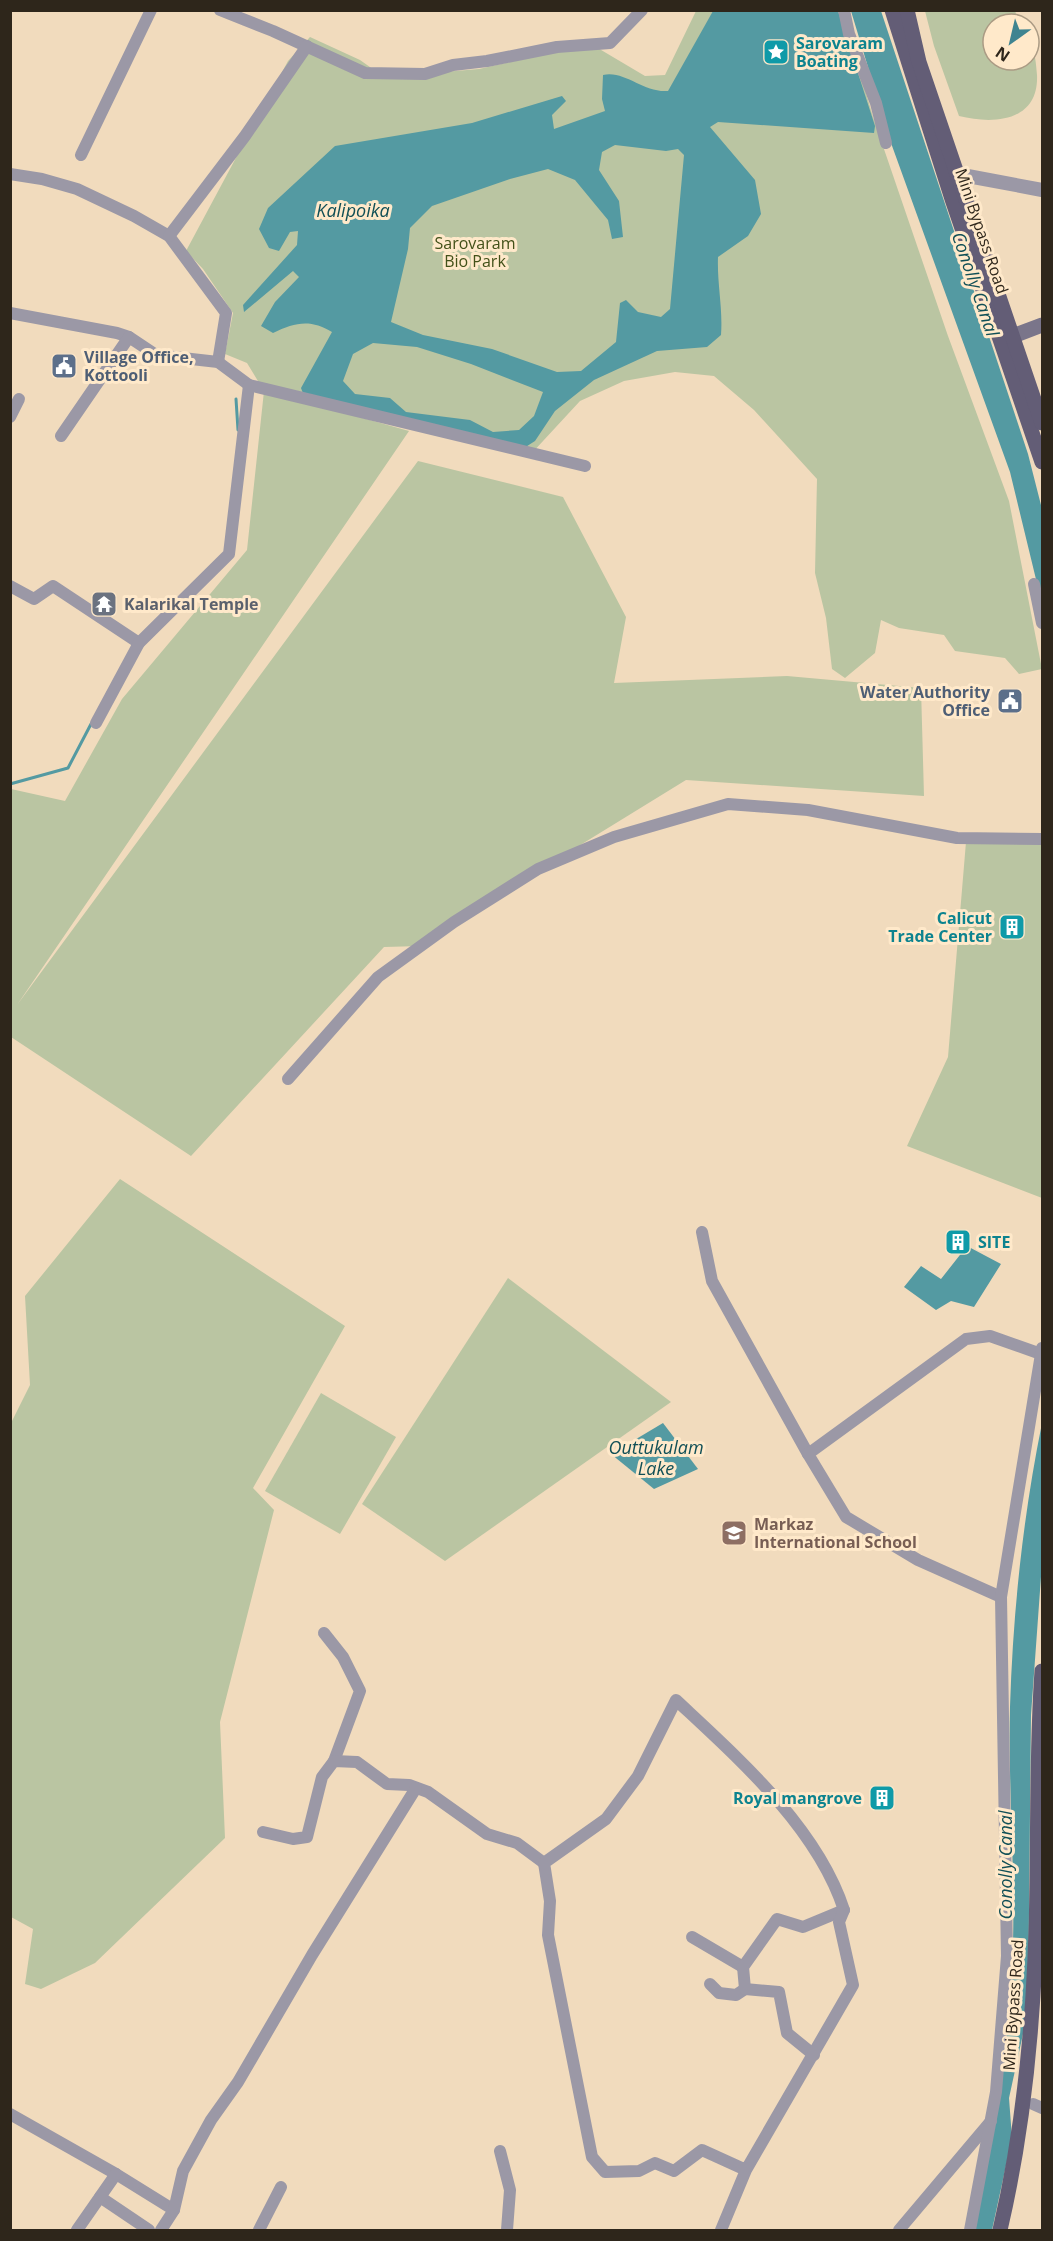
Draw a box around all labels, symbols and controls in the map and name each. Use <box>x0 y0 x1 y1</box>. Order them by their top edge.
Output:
north arrow <box>981 12 1041 72</box>
place label: Sarovaram Boating <box>796 32 883 72</box>
place icon: Sarovaram Boating <box>761 37 791 67</box>
text: N <box>991 42 1014 67</box>
street label: Mini Bypass Road <box>950 165 1014 297</box>
water label: Kalipoika <box>316 198 390 222</box>
water label: Conolly Canal <box>947 229 1005 340</box>
park label: Sarovaram Bio Park <box>435 232 515 272</box>
place label: Village Office, Kottooli <box>84 346 194 386</box>
public building icon: Village Office, Kottooli <box>49 351 79 381</box>
temple icon: Kalarikal Temple <box>89 589 119 619</box>
place label: Kalarikal Temple <box>124 593 259 615</box>
place label: Water Authority Office <box>860 681 991 721</box>
public building icon: Water Authority Office <box>995 686 1025 716</box>
place label: Calicut Trade Center <box>888 907 992 947</box>
building icon: Calicut Trade Center <box>997 912 1027 942</box>
building icon: SITE <box>943 1227 973 1257</box>
place label: SITE <box>978 1231 1010 1253</box>
water label: Outtukulam Lake <box>608 1435 704 1480</box>
place label: Markaz International School <box>754 1513 917 1553</box>
school or university icon: Markaz International School <box>719 1518 749 1548</box>
building icon: Royal mangrove <box>867 1783 897 1813</box>
place label: Royal mangrove <box>733 1787 862 1809</box>
water label: Conolly Canal <box>993 1810 1017 1920</box>
street label: Mini Bypass Road <box>997 1939 1029 2071</box>

